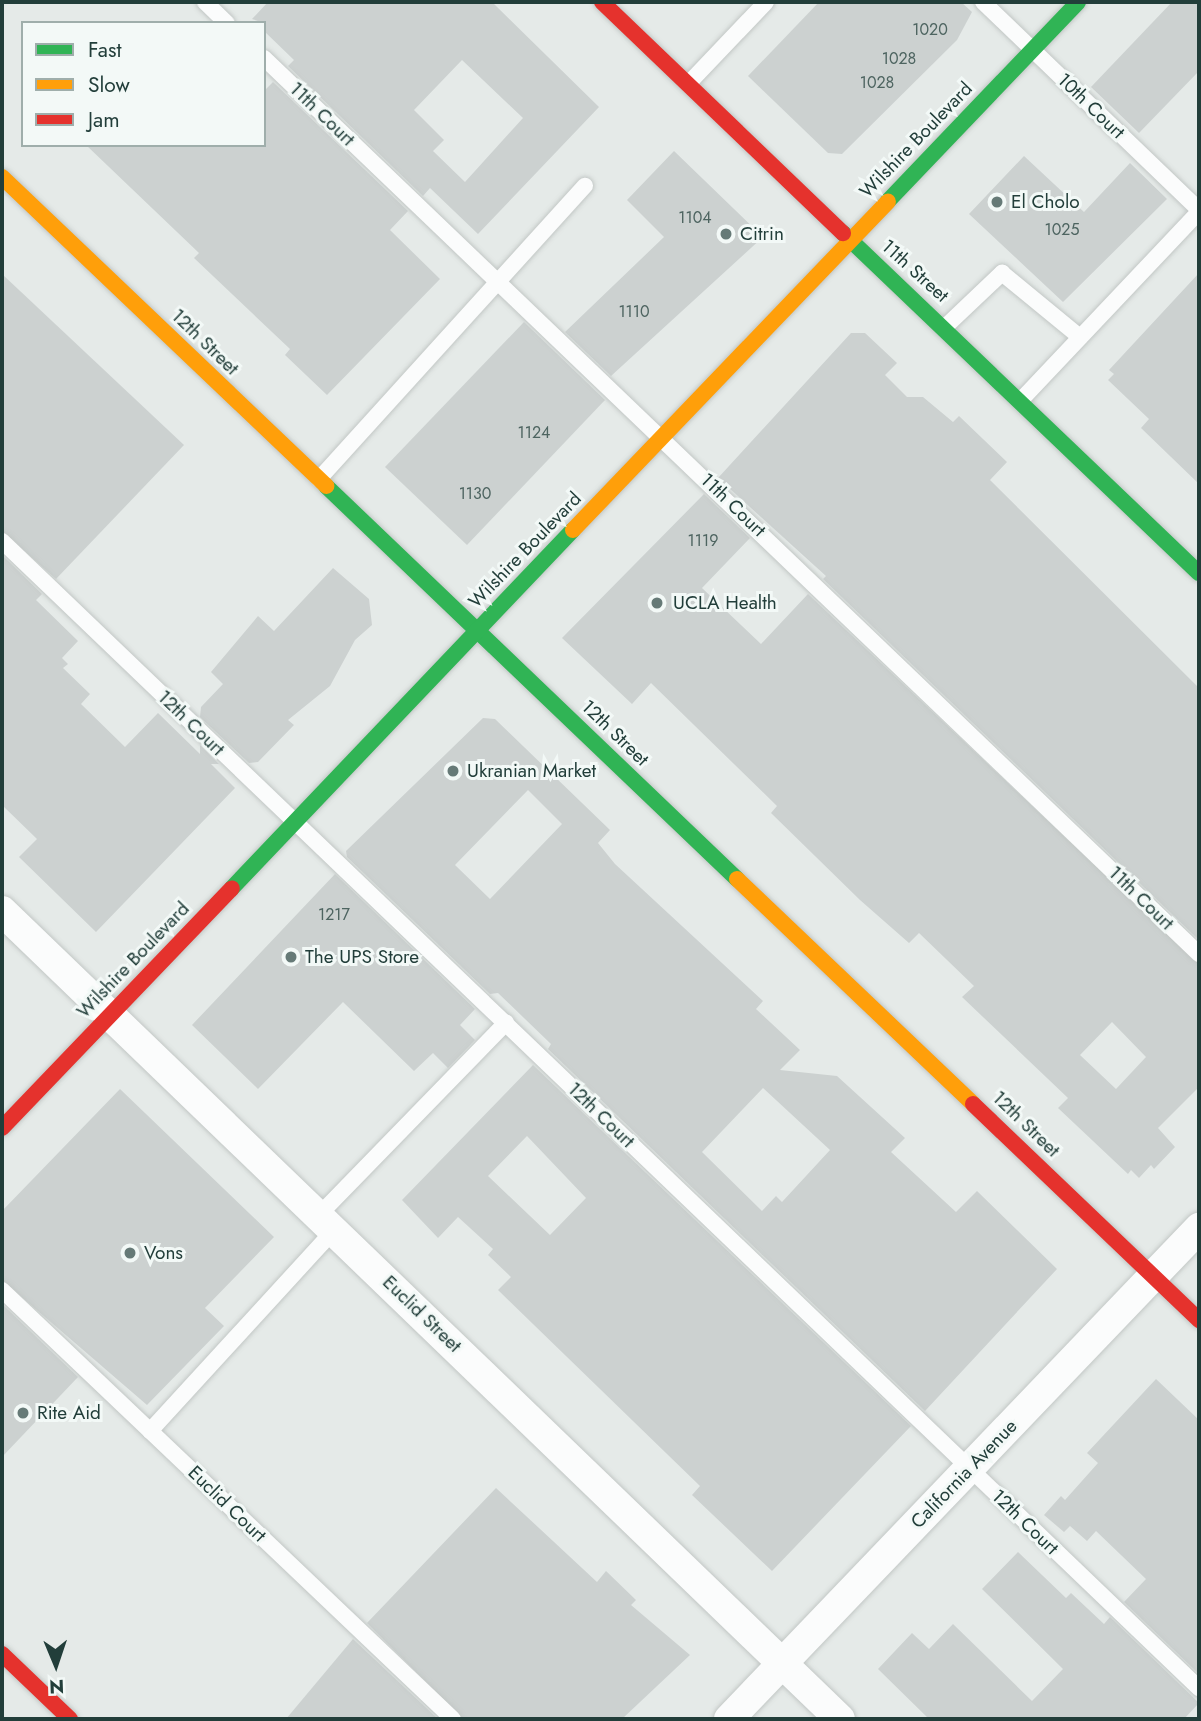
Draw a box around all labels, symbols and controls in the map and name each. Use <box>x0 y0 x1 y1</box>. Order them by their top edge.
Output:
house number: 1020 <box>912 20 948 40</box>
legend <box>21 21 266 147</box>
text: Fast <box>88 35 121 65</box>
house number: 1028 <box>882 49 916 69</box>
street label: 10th Court <box>1053 68 1129 144</box>
text: Slow <box>88 70 130 100</box>
house number: 1028 <box>860 73 894 93</box>
street label: 11th Court <box>285 77 359 151</box>
street label: Wilshire Boulevard <box>855 77 977 203</box>
text: Jam <box>88 105 120 135</box>
place label: El Cholo <box>1011 191 1080 213</box>
marker: El Cholo <box>989 194 1005 210</box>
house number: 1104 <box>678 208 712 228</box>
house number: 1025 <box>1045 220 1079 240</box>
place label: Citrin <box>740 223 784 245</box>
marker: Citrin <box>718 226 734 242</box>
street label: 11th Street <box>877 235 953 307</box>
house number: 1110 <box>618 302 650 322</box>
street label: 12th Street <box>167 304 243 380</box>
house number: 1124 <box>518 423 550 443</box>
street label: 11th Court <box>696 468 770 542</box>
house number: 1130 <box>459 484 491 504</box>
street label: Wilshire Boulevard <box>464 487 586 613</box>
house number: 1119 <box>688 531 718 551</box>
place label: UCLA Health <box>673 592 777 614</box>
marker: UCLA Health <box>647 593 667 613</box>
street label: 12th Court <box>153 686 229 760</box>
street label: 12th Street <box>577 695 653 771</box>
place label: Ukranian Market <box>467 760 596 782</box>
marker: Ukranian Market <box>445 763 461 779</box>
street label: 11th Court <box>1104 861 1178 935</box>
street label: Wilshire Boulevard <box>72 897 194 1023</box>
house number: 1217 <box>318 905 350 925</box>
place label: The UPS Store <box>305 946 419 968</box>
marker: The UPS Store <box>283 949 299 965</box>
street label: 12th Court <box>563 1078 639 1152</box>
street label: 12th Street <box>988 1086 1064 1162</box>
place label: Vons <box>144 1242 183 1264</box>
marker: Vons <box>122 1245 138 1261</box>
street label: Euclid Street <box>378 1271 466 1357</box>
place label: Rite Aid <box>37 1402 101 1424</box>
marker: Rite Aid <box>15 1405 31 1421</box>
street label: California Avenue <box>906 1415 1022 1533</box>
street label: Euclid Court <box>183 1461 271 1547</box>
street label: 12th Court <box>987 1485 1063 1559</box>
north arrow <box>21 1630 91 1700</box>
text: N <box>49 1673 65 1700</box>

